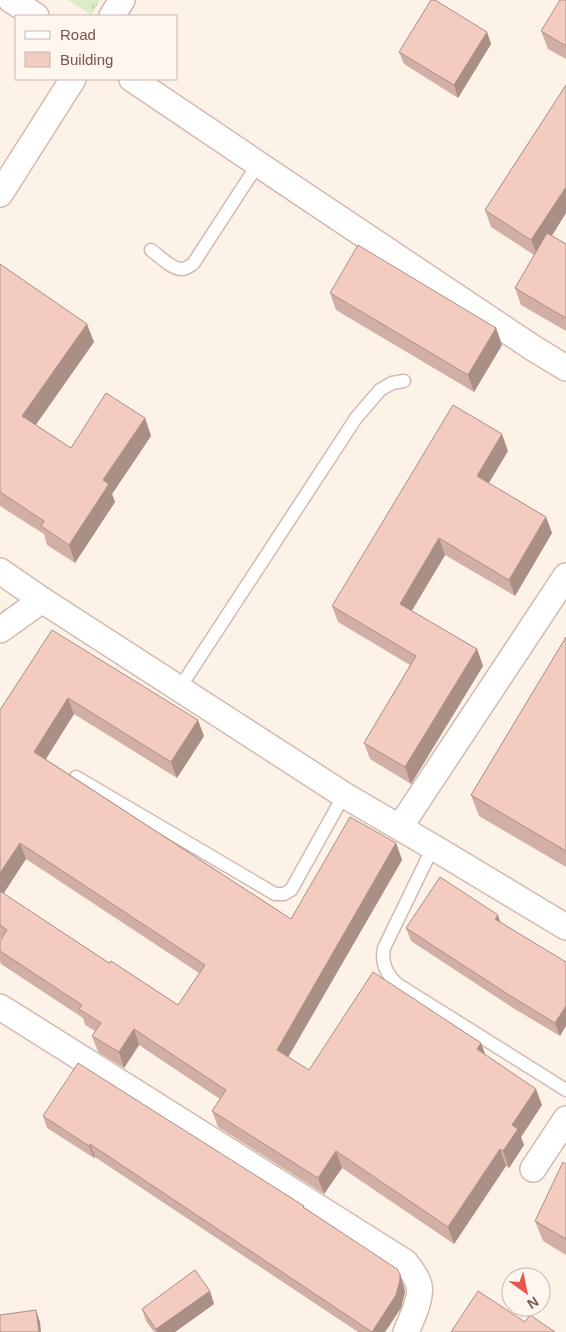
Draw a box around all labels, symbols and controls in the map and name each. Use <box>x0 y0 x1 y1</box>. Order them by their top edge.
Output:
legend <box>15 15 178 80</box>
text: Road <box>60 26 96 43</box>
text: Building <box>60 51 113 68</box>
north arrow <box>501 1267 551 1317</box>
text: N <box>524 1293 542 1312</box>

